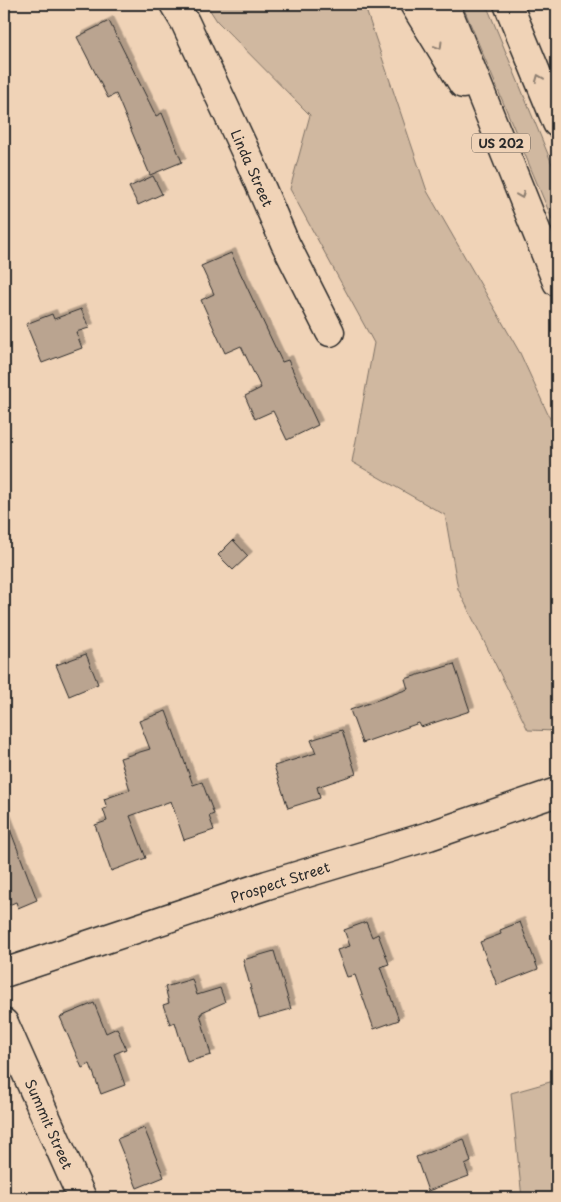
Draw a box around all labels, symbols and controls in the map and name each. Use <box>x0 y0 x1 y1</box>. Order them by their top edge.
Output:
one-way arrow <box>433 40 443 49</box>
one-way arrow <box>534 74 545 83</box>
street label: Linda Street <box>226 126 279 210</box>
road number: US 202 <box>472 134 530 152</box>
one-way arrow <box>515 190 526 199</box>
street label: Prospect Street <box>228 856 333 908</box>
street label: Summit Street <box>20 1076 78 1173</box>

